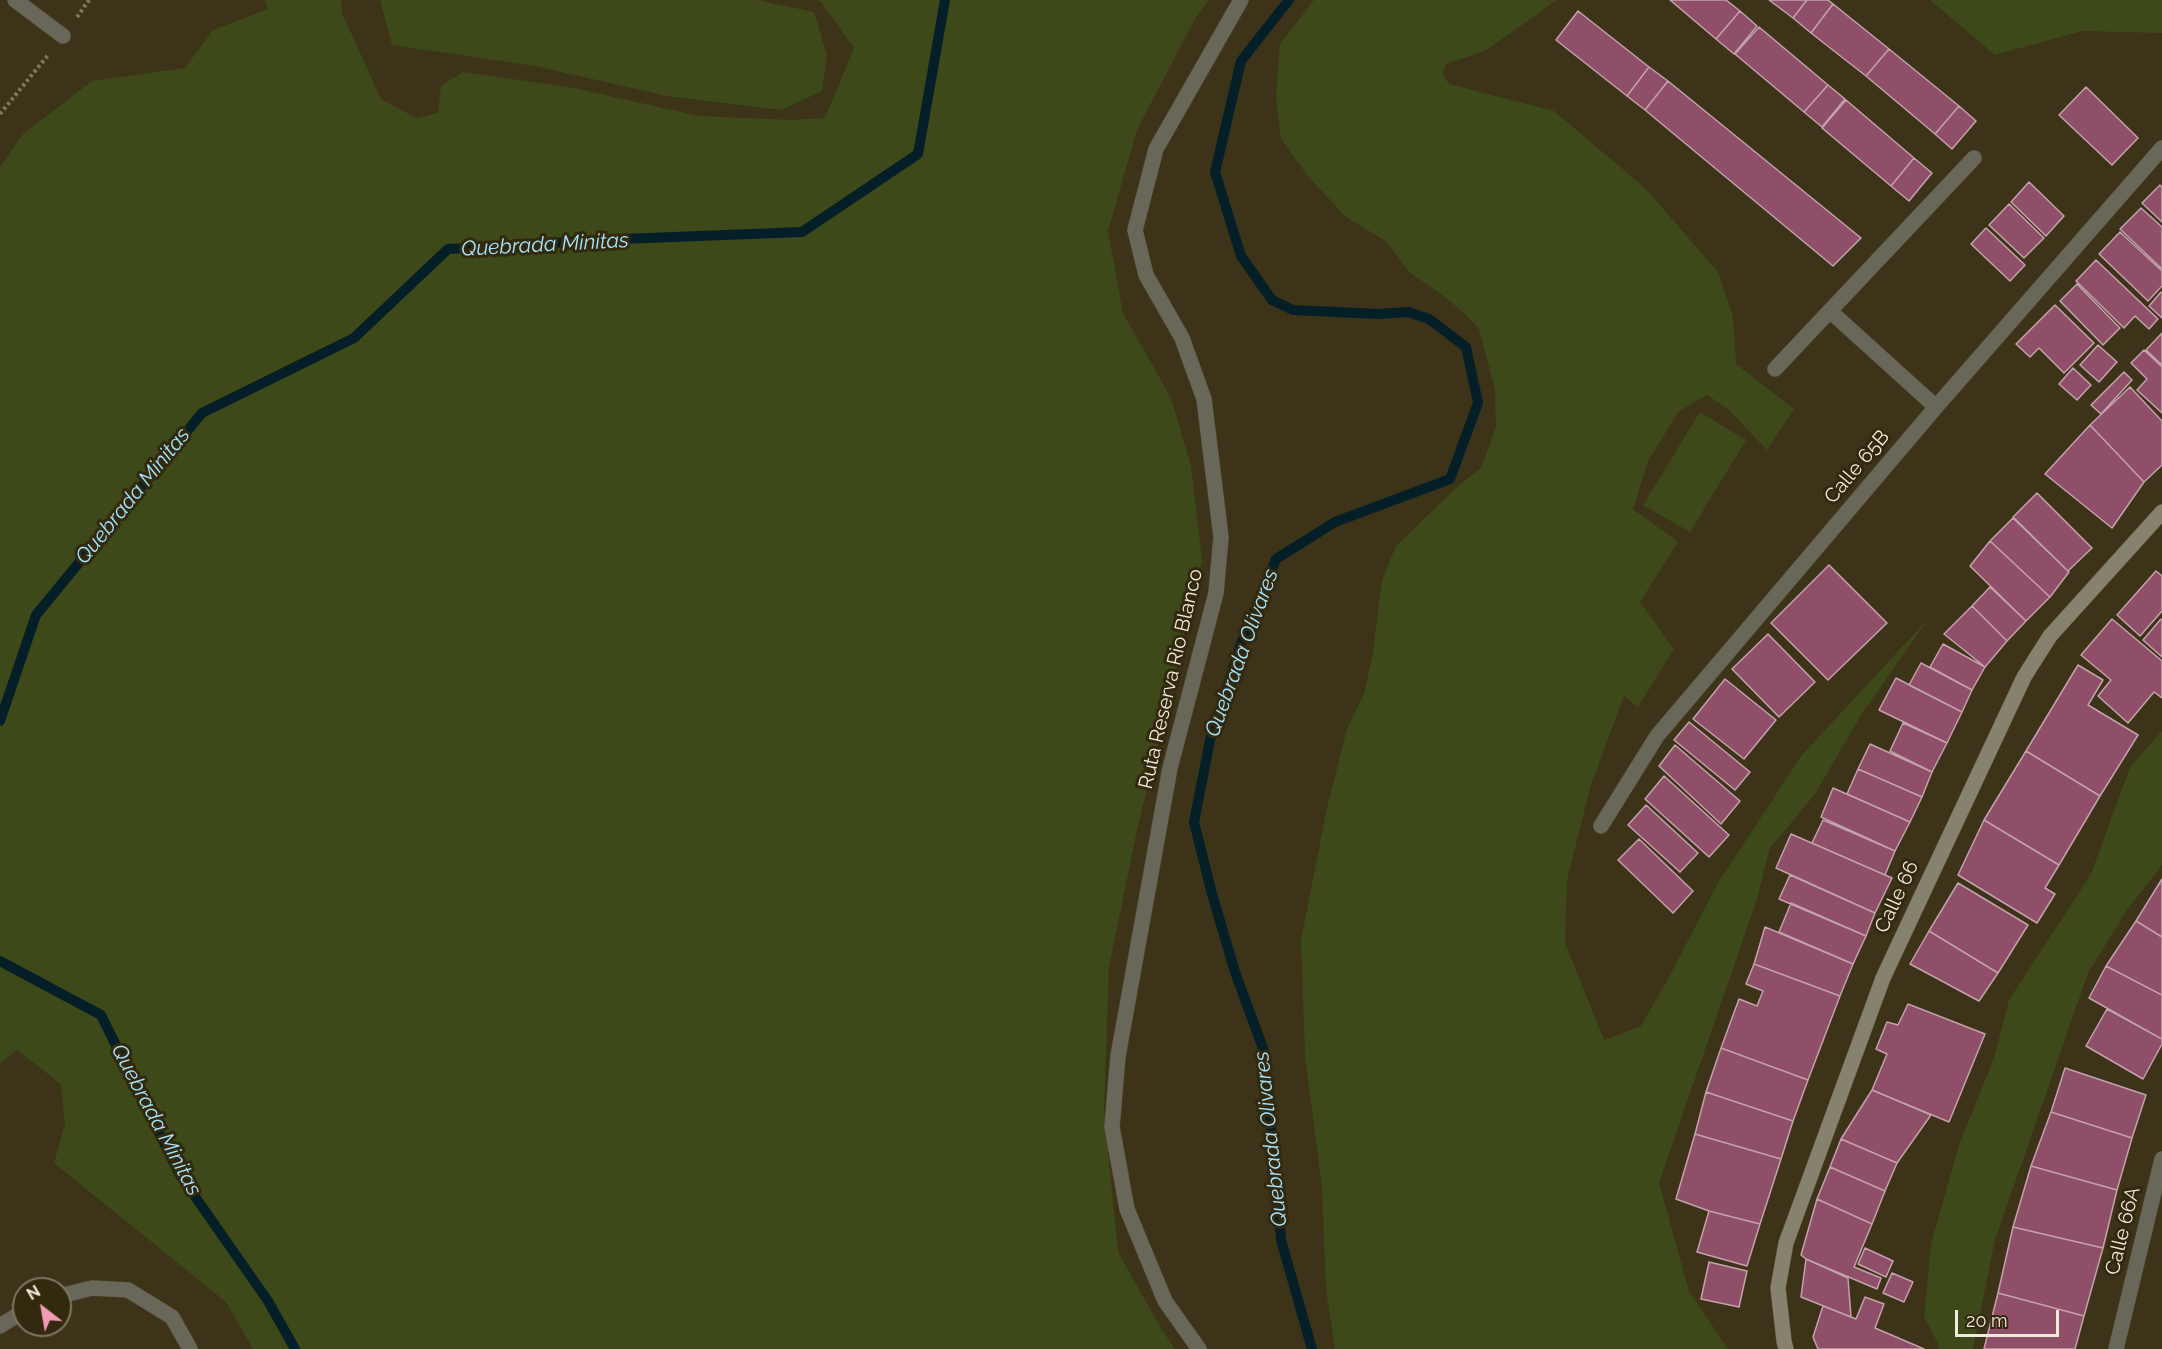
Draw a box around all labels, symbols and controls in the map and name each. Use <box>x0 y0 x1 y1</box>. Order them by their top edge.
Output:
water label: Quebrada Minitas <box>461 228 629 262</box>
water label: Quebrada Minitas <box>70 423 196 569</box>
street label: Calle 65B <box>1819 425 1895 509</box>
water label: Quebrada Olivares <box>1200 566 1284 740</box>
street label: Ruta Reserva Rio Blanco <box>1134 567 1208 791</box>
street label: Calle 66 <box>1870 857 1924 937</box>
water label: Quebrada Minitas <box>105 1040 207 1200</box>
water label: Quebrada Olivares <box>1249 1050 1293 1228</box>
street label: Calle 66A <box>2101 1185 2145 1277</box>
north arrow <box>12 1277 72 1337</box>
text: N <box>23 1282 44 1304</box>
scale bar <box>1958 1298 2062 1336</box>
text: 20 m <box>1966 1310 2008 1331</box>

